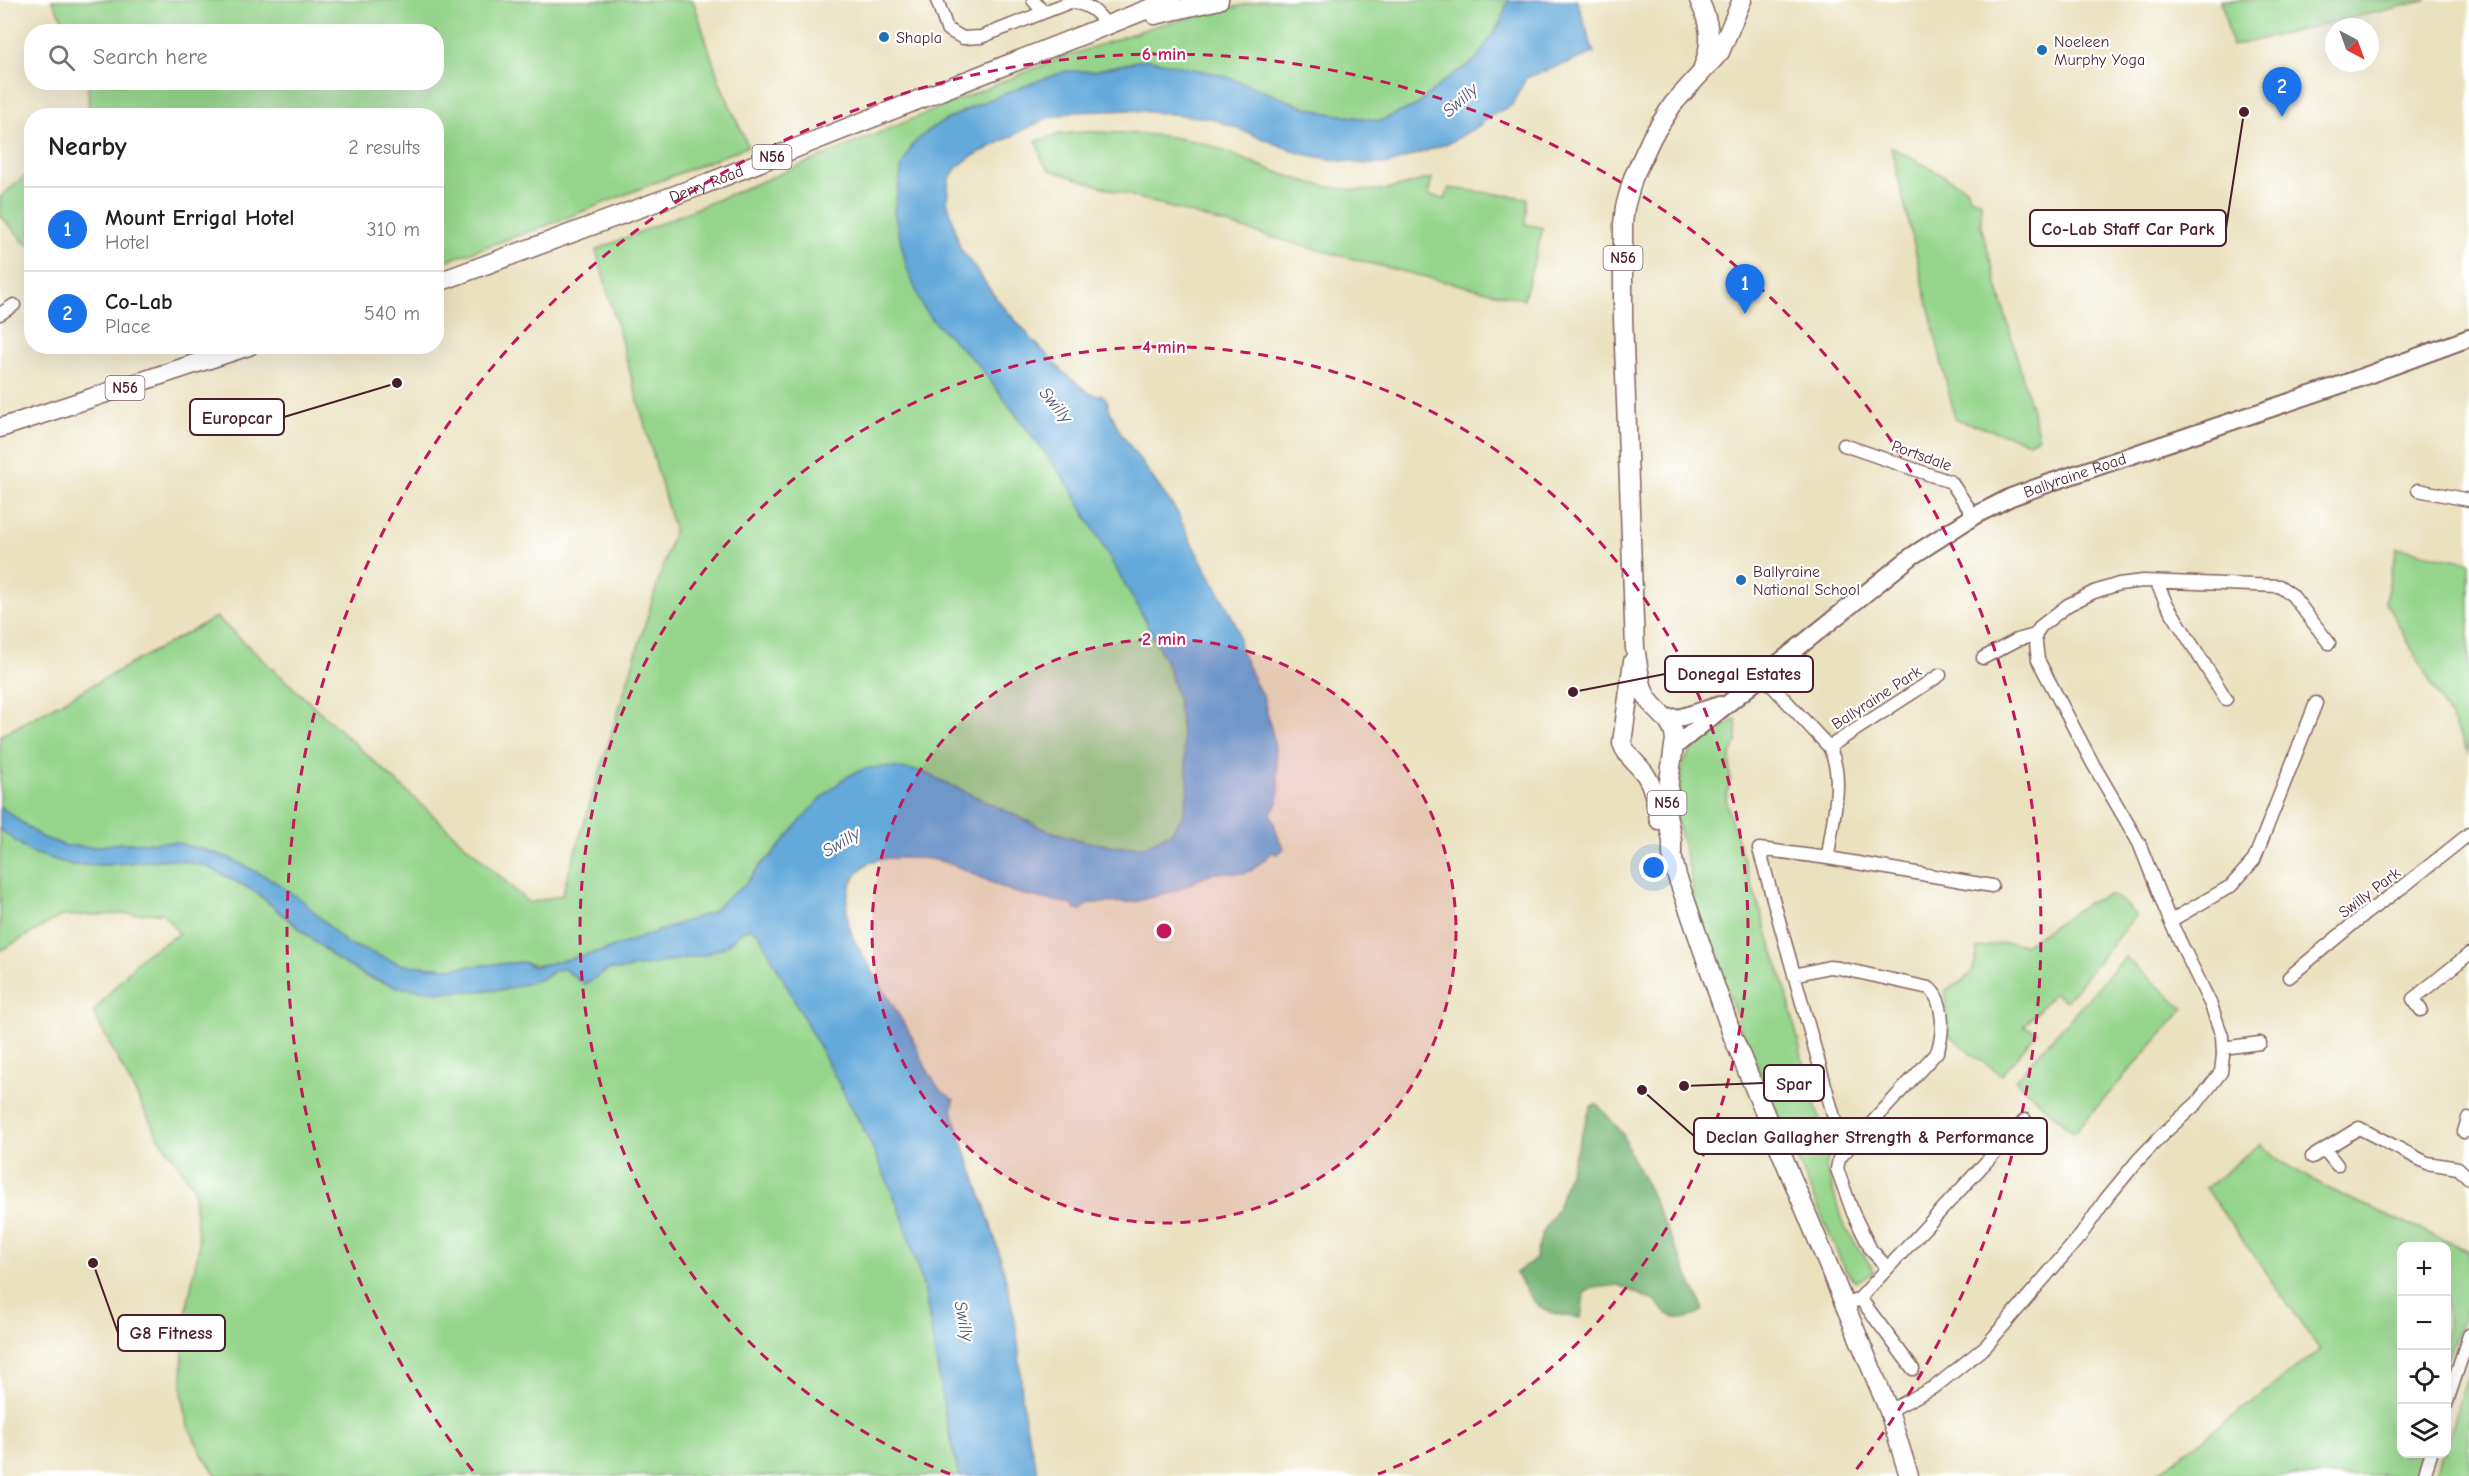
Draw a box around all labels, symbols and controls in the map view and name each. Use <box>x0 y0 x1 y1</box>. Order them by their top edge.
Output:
north arrow <box>2325 18 2379 72</box>
search box <box>24 24 444 90</box>
place label: Shapla <box>896 29 942 47</box>
marker: Shapla <box>877 30 891 44</box>
place label: Noeleen Murphy Yoga <box>2054 33 2145 69</box>
icon: search <box>45 41 78 74</box>
marker: Noeleen Murphy Yoga <box>2035 43 2049 57</box>
text: Search here <box>93 44 208 70</box>
text: 6 min <box>1142 44 1186 65</box>
pin: 2 <box>2262 68 2302 117</box>
water label: Swilly <box>1438 78 1483 122</box>
text: Nearby <box>48 132 127 162</box>
text: 2 results <box>348 136 420 159</box>
road number: N56 <box>752 145 792 169</box>
street label: Derry Road <box>667 162 746 206</box>
text: Mount Errigal Hotel <box>105 205 295 231</box>
callout: Co-Lab Staff Car Park <box>2030 210 2226 246</box>
text: 1 <box>64 218 71 241</box>
text: 310 m <box>367 218 420 241</box>
text: Co-Lab Staff Car Park <box>2042 219 2215 240</box>
text: Hotel <box>105 231 149 254</box>
road number: N56 <box>1604 246 1642 270</box>
pin: 1 <box>1726 264 1764 314</box>
text: Co-Lab <box>105 289 173 315</box>
text: 2 <box>63 302 72 325</box>
text: 540 m <box>364 302 420 325</box>
text: Place <box>105 315 151 338</box>
text: 4 min <box>1142 337 1186 358</box>
road number: N56 <box>106 376 144 400</box>
water label: Swilly <box>1035 383 1077 428</box>
callout: Europcar <box>190 399 284 435</box>
text: Europcar <box>202 408 273 429</box>
street label: Portsdale <box>1889 437 1954 475</box>
street label: Ballyraine Road <box>2021 450 2129 502</box>
place label: Ballyraine National School <box>1753 563 1860 599</box>
marker: Ballyraine National School <box>1734 573 1748 587</box>
text: 2 min <box>1142 629 1186 650</box>
callout: Donegal Estates <box>1665 656 1813 692</box>
street label: Ballyraine Park <box>1828 662 1925 733</box>
text: Donegal Estates <box>1677 664 1801 685</box>
road number: N56 <box>1648 791 1686 815</box>
water label: Swilly <box>818 823 865 862</box>
your location <box>1639 853 1668 882</box>
street label: Swilly Park <box>2335 864 2404 922</box>
centre of rings <box>1154 921 1174 941</box>
callout: Spar <box>1764 1065 1824 1101</box>
text: Spar <box>1776 1074 1813 1095</box>
callout: Declan Gallagher Strength & Performance <box>1694 1118 2047 1154</box>
text: Declan Gallagher Strength & Performance <box>1706 1127 2034 1148</box>
map controls <box>2397 1242 2451 1458</box>
button: + <box>2397 1242 2451 1296</box>
button: − <box>2397 1296 2451 1350</box>
water label: Swilly <box>949 1299 978 1344</box>
callout: G8 Fitness <box>118 1315 225 1351</box>
text: G8 Fitness <box>130 1323 213 1344</box>
button: locate <box>2397 1350 2451 1404</box>
button: layers <box>2397 1404 2451 1458</box>

